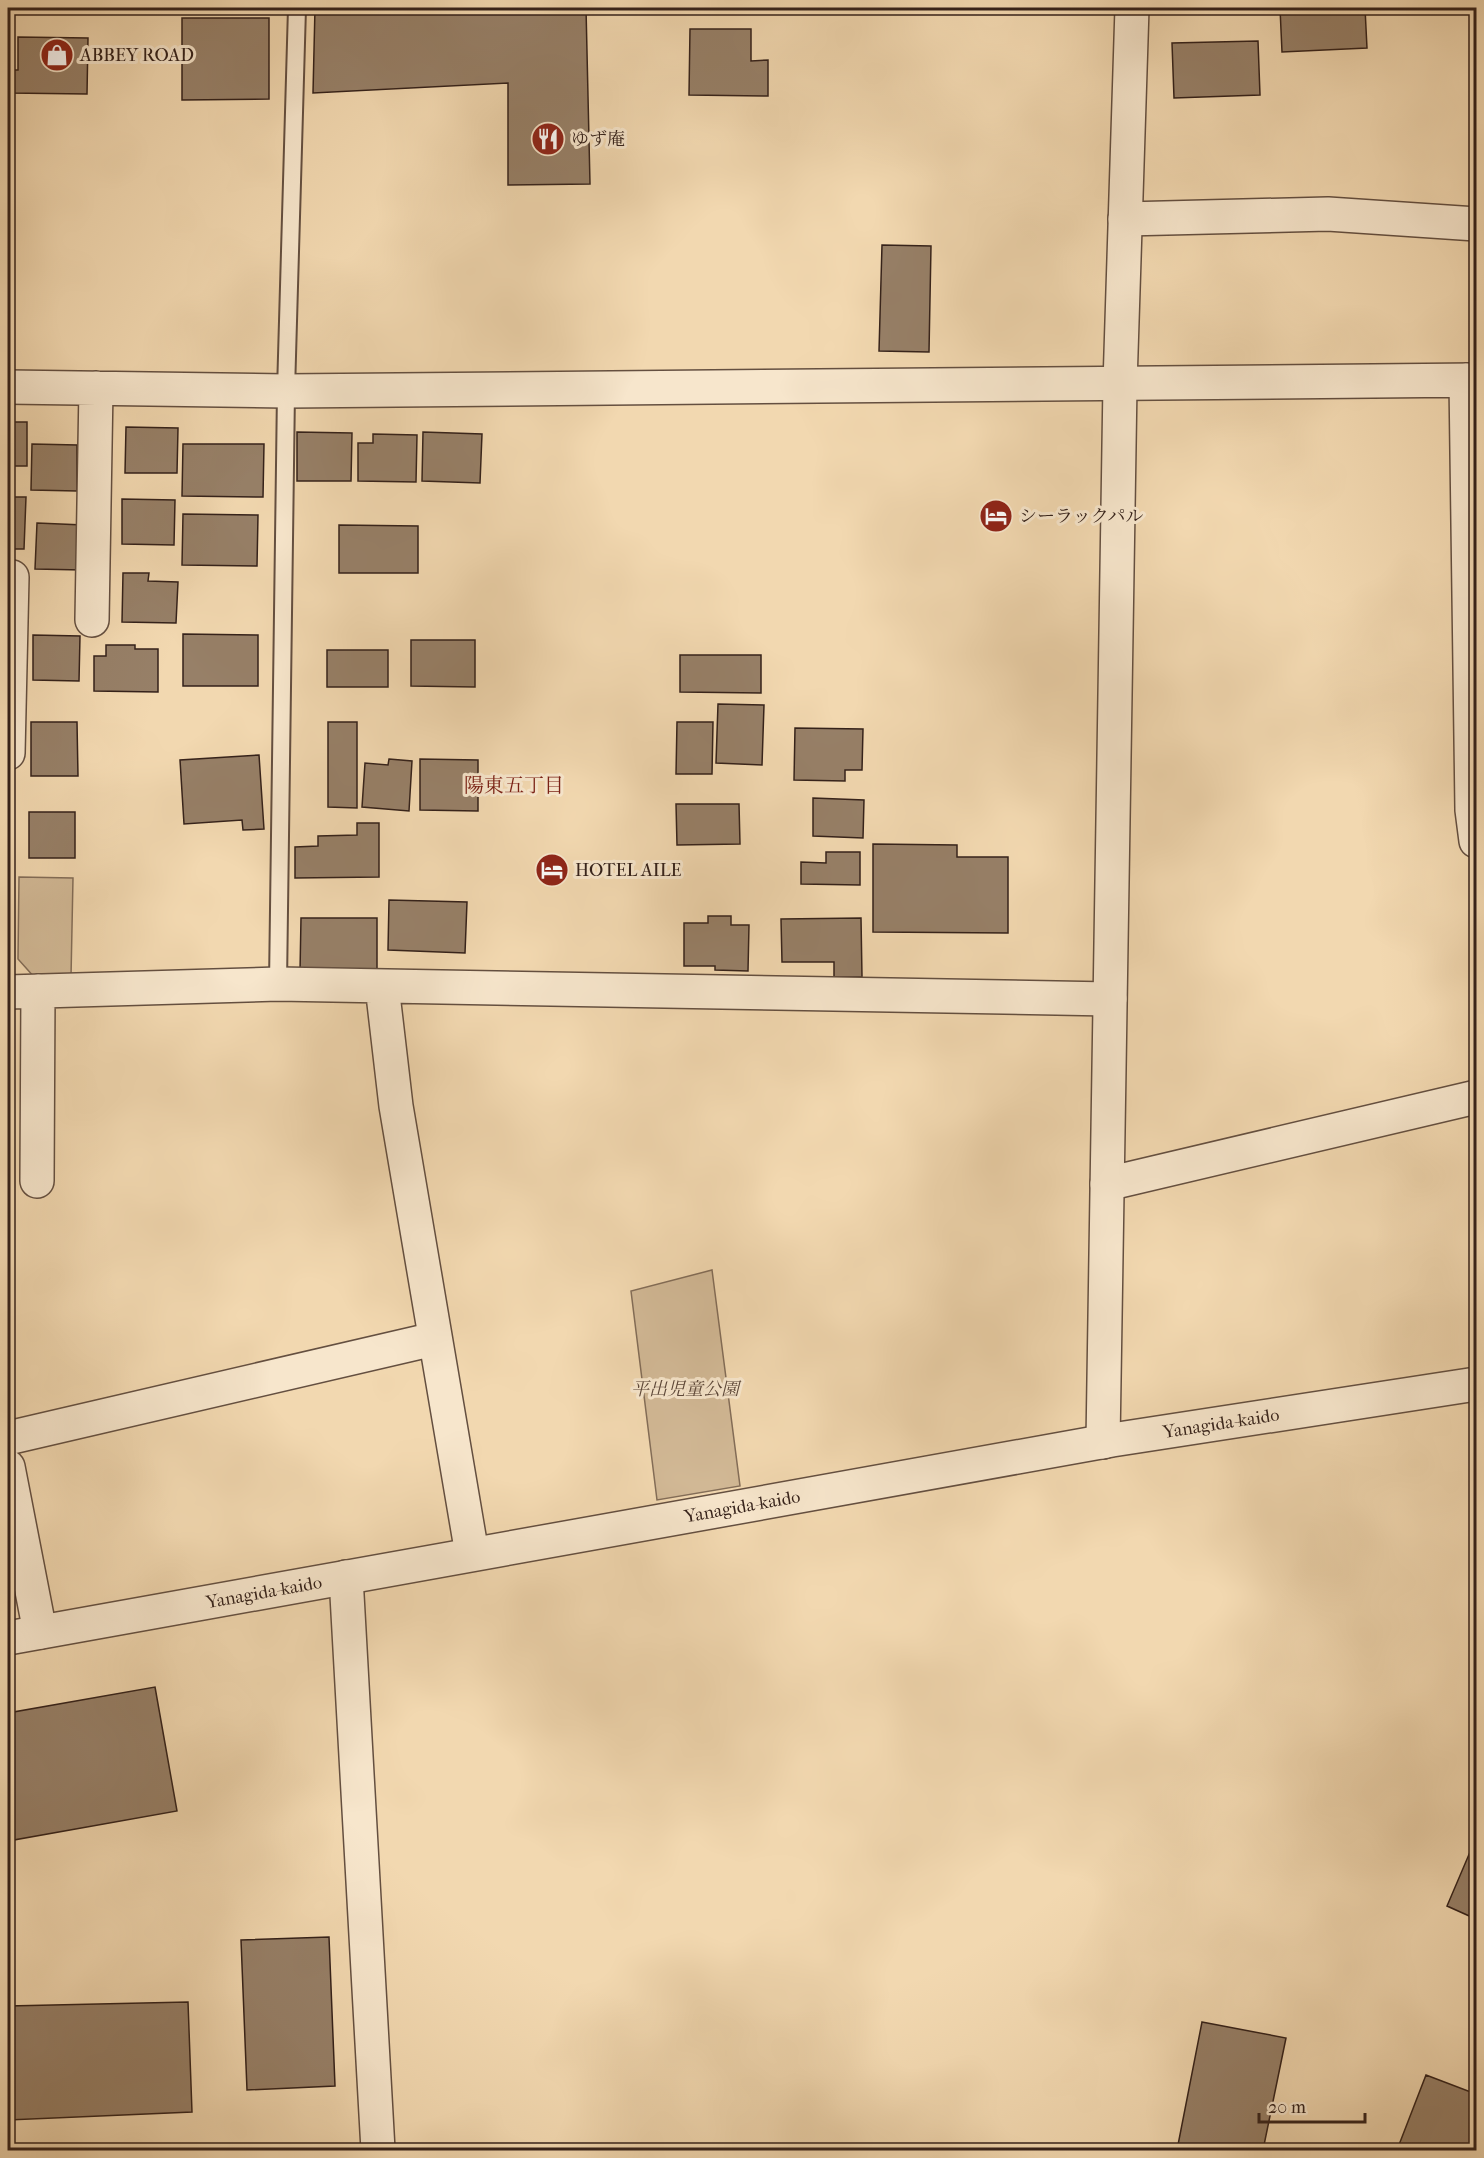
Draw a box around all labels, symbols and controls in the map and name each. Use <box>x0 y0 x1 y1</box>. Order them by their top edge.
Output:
shop icon: ABBEY ROAD <box>39 37 75 73</box>
place label: ABBEY ROAD <box>79 45 194 66</box>
restaurant icon: ゆず庵 <box>530 121 566 157</box>
place label: ゆず庵 <box>571 129 625 150</box>
hotel icon: シーラックパル <box>978 498 1014 534</box>
place label: シーラックパル <box>1019 506 1144 527</box>
district label: 陽東五丁目 <box>464 774 564 797</box>
hotel icon: HOTEL AILE <box>534 852 570 888</box>
place label: HOTEL AILE <box>575 860 682 881</box>
park label: 平出児童公園 <box>631 1379 742 1400</box>
street label: Yanagida-kaido <box>1161 1404 1281 1443</box>
street label: Yanagida-kaido <box>682 1486 802 1528</box>
street label: Yanagida-kaido <box>203 1572 324 1613</box>
scale bar <box>1259 2086 1366 2124</box>
text: 20 m <box>1268 2097 1306 2118</box>

